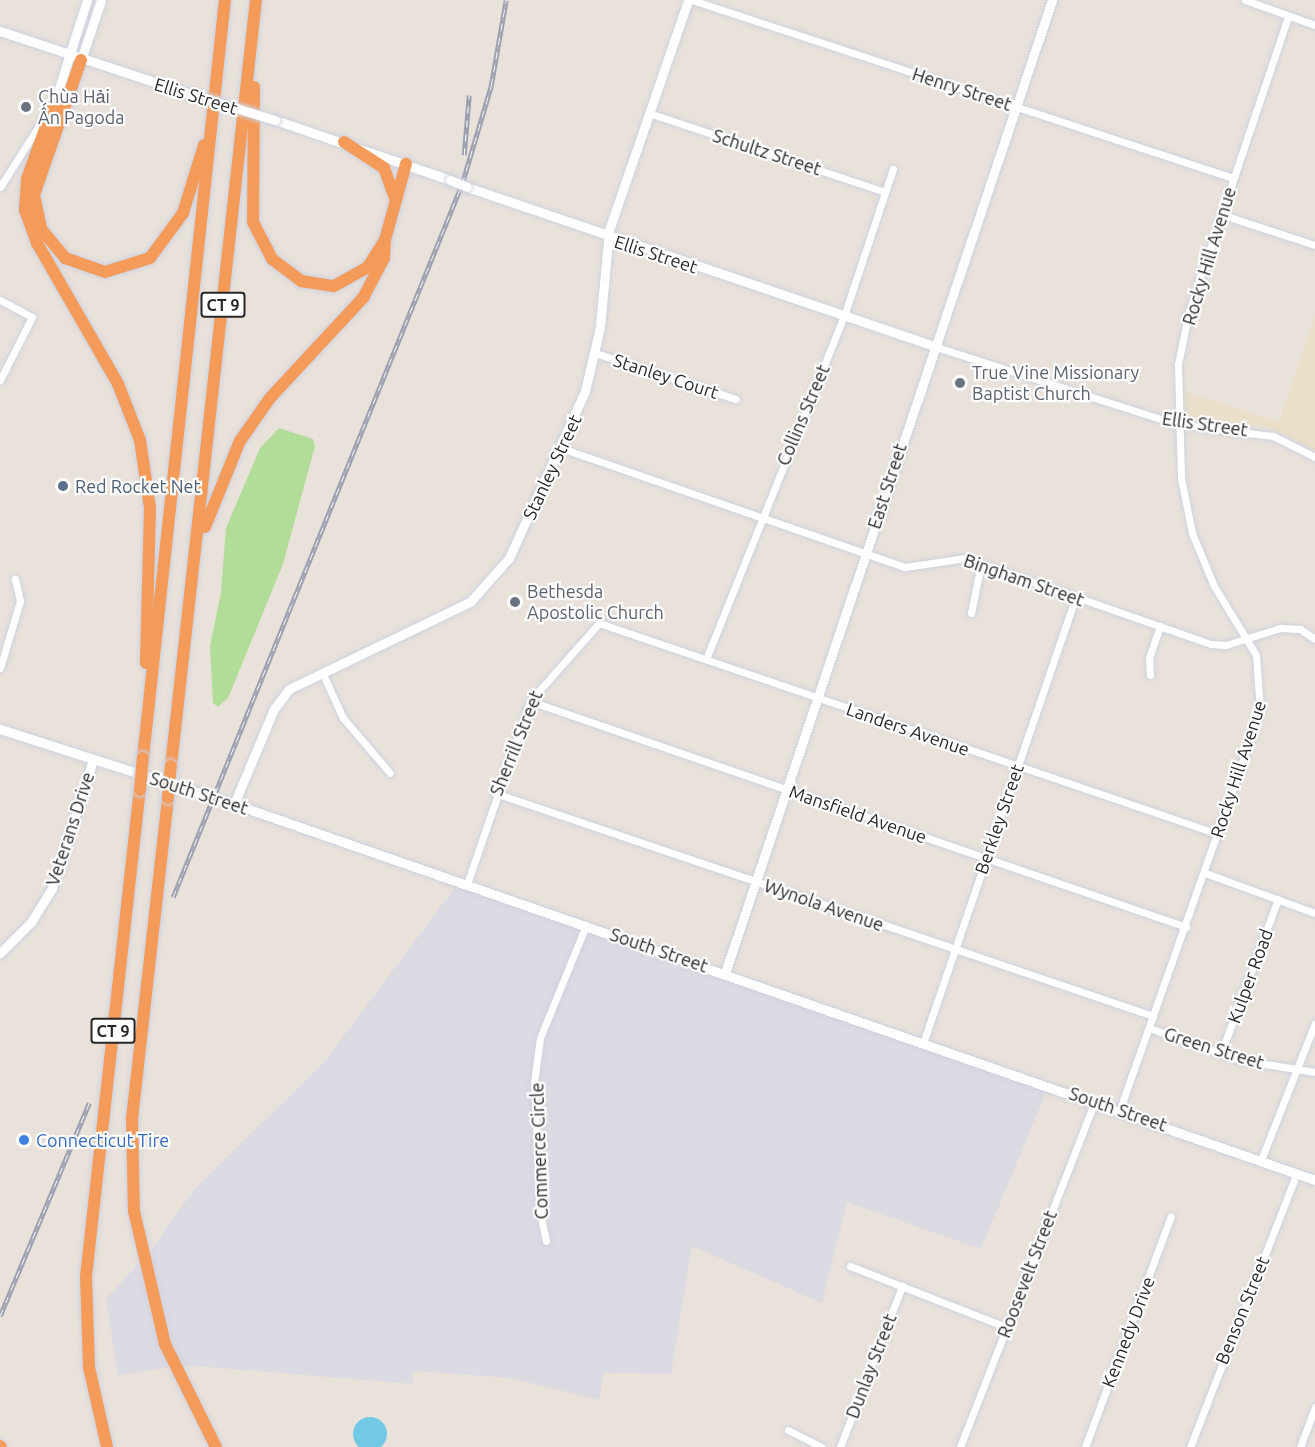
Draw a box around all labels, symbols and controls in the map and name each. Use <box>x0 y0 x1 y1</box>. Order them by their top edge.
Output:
street label: Henry Street <box>910 63 1014 115</box>
street label: Ellis Street <box>152 73 240 119</box>
place label: Chùa Hải Ấn Pagoda <box>38 86 125 128</box>
marker: Chùa Hải Ấn Pagoda <box>19 100 33 114</box>
street label: Schultz Street <box>710 124 824 180</box>
street label: Rocky Hill Avenue <box>1178 184 1240 328</box>
street label: Ellis Street <box>612 230 700 278</box>
road number: CT 9 <box>200 292 246 318</box>
street label: Stanley Court <box>611 349 721 403</box>
street label: Collins Street <box>772 361 834 469</box>
place label: True Vine Missionary Baptist Church <box>972 362 1139 404</box>
marker: True Vine Missionary Baptist Church <box>953 376 967 390</box>
street label: Ellis Street <box>1161 407 1249 441</box>
street label: Stanley Street <box>518 411 586 523</box>
street label: East Street <box>863 441 911 531</box>
place label: Red Rocket Net <box>75 475 201 497</box>
marker: Red Rocket Net <box>56 479 70 493</box>
street label: Bingham Street <box>961 549 1087 611</box>
place label: Bethesda Apostolic Church <box>527 581 664 624</box>
marker: Bethesda Apostolic Church <box>508 595 522 609</box>
street label: Sherrill Street <box>485 687 547 799</box>
street label: Landers Avenue <box>844 698 972 760</box>
street label: Rocky Hill Avenue <box>1206 698 1270 840</box>
street label: Berkley Street <box>970 761 1028 877</box>
street label: South Street <box>147 767 251 819</box>
street label: Veterans Drive <box>41 769 99 889</box>
street label: Mansfield Avenue <box>786 780 930 848</box>
street label: Wynola Avenue <box>761 874 887 936</box>
street label: South Street <box>607 923 711 977</box>
street label: Kulper Road <box>1223 926 1277 1026</box>
road number: CT 9 <box>90 1018 136 1044</box>
street label: Green Street <box>1161 1023 1267 1073</box>
street label: Commerce Circle <box>526 1082 552 1220</box>
street label: South Street <box>1066 1082 1170 1136</box>
place label: Connecticut Tire <box>36 1129 169 1151</box>
marker: Connecticut Tire <box>17 1133 31 1147</box>
street label: Roosevelt Street <box>993 1207 1061 1341</box>
street label: Benson Street <box>1211 1253 1273 1367</box>
street label: Kennedy Drive <box>1097 1273 1159 1391</box>
street label: Dunlay Street <box>841 1311 901 1421</box>

